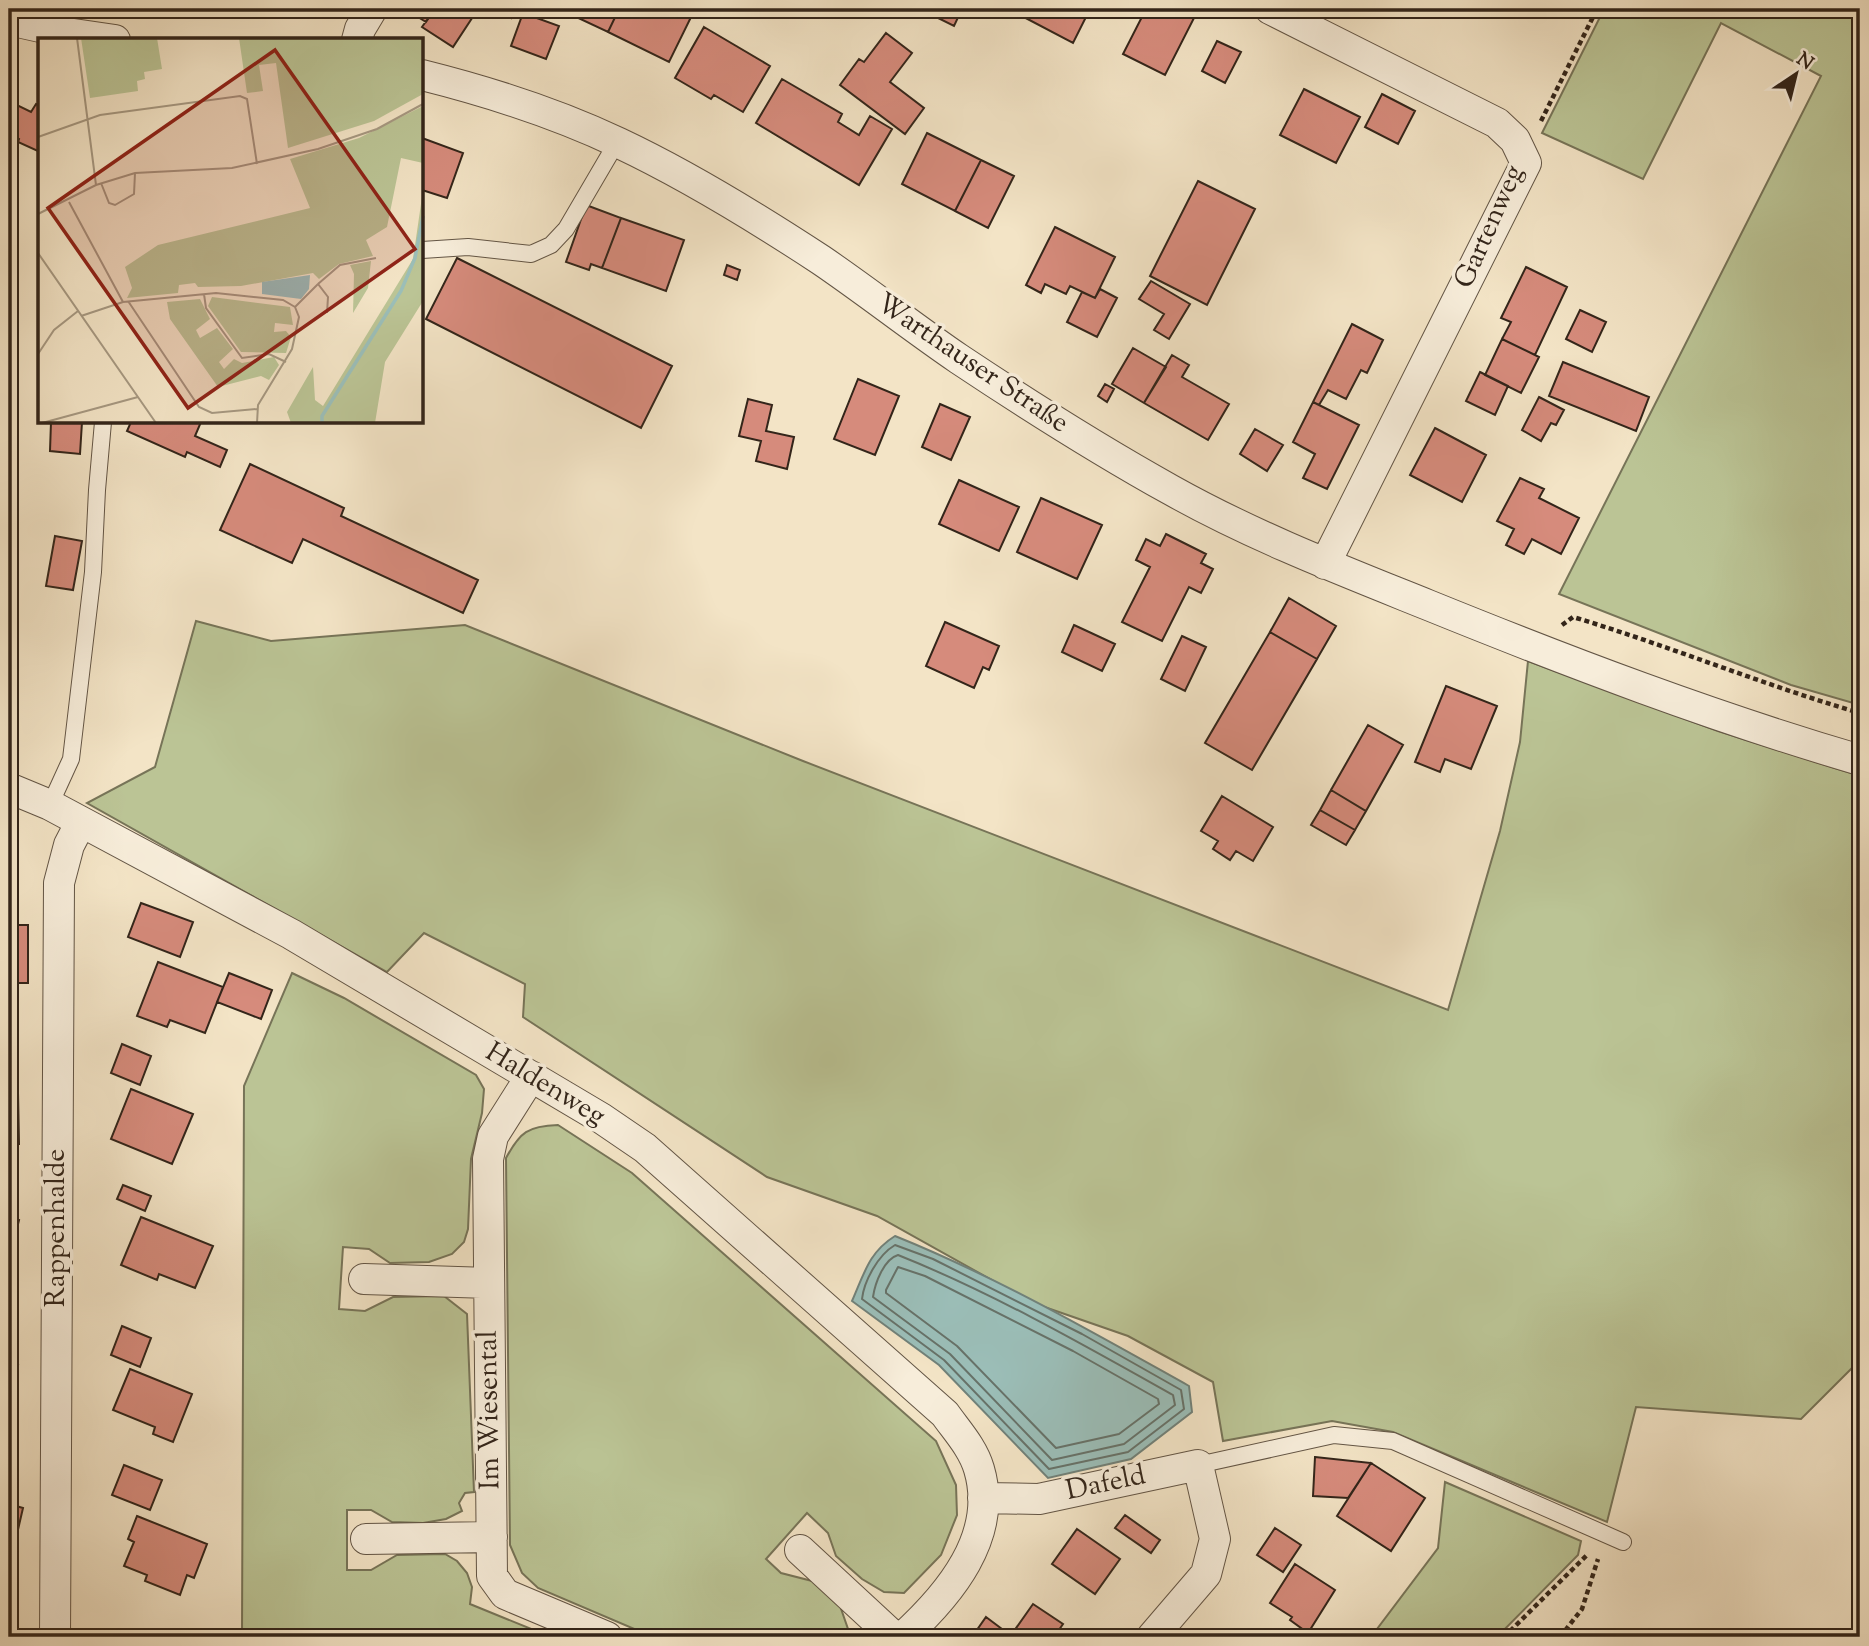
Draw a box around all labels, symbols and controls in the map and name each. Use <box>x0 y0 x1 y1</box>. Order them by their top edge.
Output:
inset map <box>38 38 424 424</box>
north arrow <box>1760 38 1830 108</box>
text: N <box>1790 47 1818 78</box>
street label: Gartenweg <box>1445 159 1535 295</box>
street label: Warthauser Straße <box>867 284 1077 444</box>
street label: Haldenweg <box>477 1033 613 1137</box>
street label: Rappenhalde <box>37 1149 77 1307</box>
street label: Im Wiesental <box>469 1330 511 1490</box>
street label: Dafeld <box>1062 1456 1150 1512</box>

